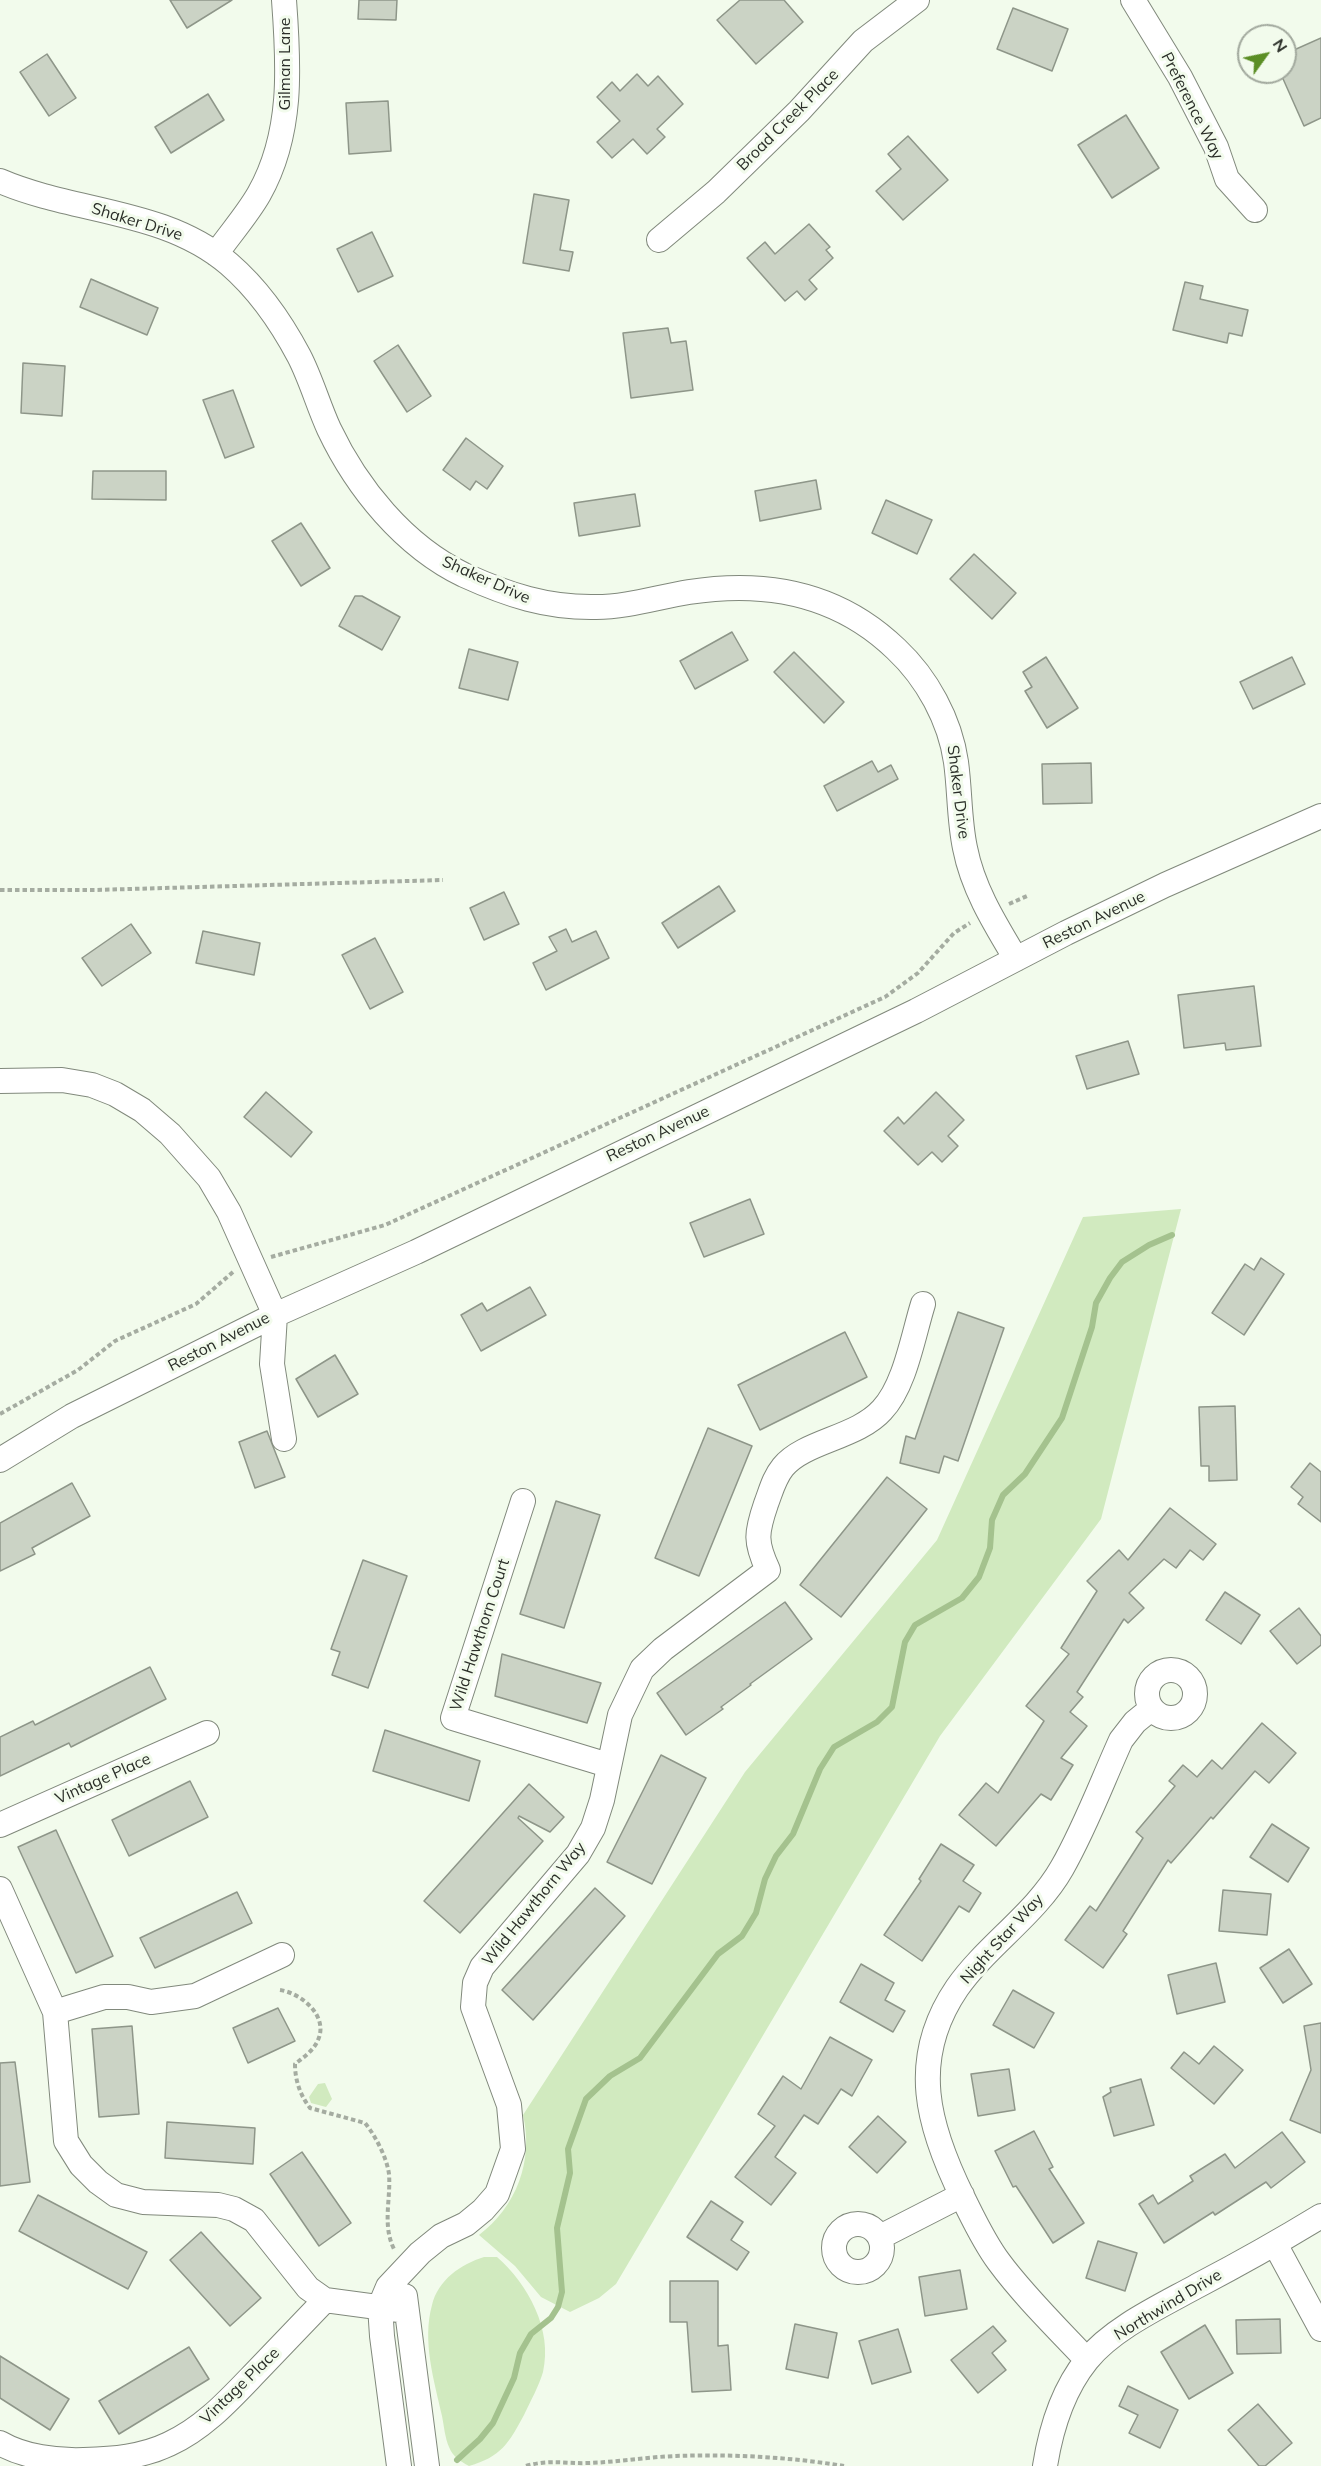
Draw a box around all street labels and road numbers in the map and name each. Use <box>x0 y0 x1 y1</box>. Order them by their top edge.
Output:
street label: Gilman Lane <box>275 18 295 110</box>
street label: Preference Way <box>1157 49 1227 163</box>
street label: Broad Creek Place <box>733 65 843 175</box>
street label: Shaker Drive <box>89 199 185 245</box>
street label: Shaker Drive <box>439 552 533 608</box>
street label: Shaker Drive <box>943 744 973 840</box>
street label: Reston Avenue <box>1040 887 1148 953</box>
street label: Reston Avenue <box>603 1102 713 1166</box>
street label: Reston Avenue <box>165 1308 273 1376</box>
street label: Wild Hawthorn Court <box>446 1556 514 1714</box>
street label: Vintage Place <box>52 1749 154 1809</box>
street label: Wild Hawthorn Way <box>478 1838 590 1970</box>
street label: Night Star Way <box>957 1890 1047 1988</box>
street label: Northwind Drive <box>1111 2265 1225 2345</box>
street label: Vintage Place <box>197 2344 283 2428</box>

